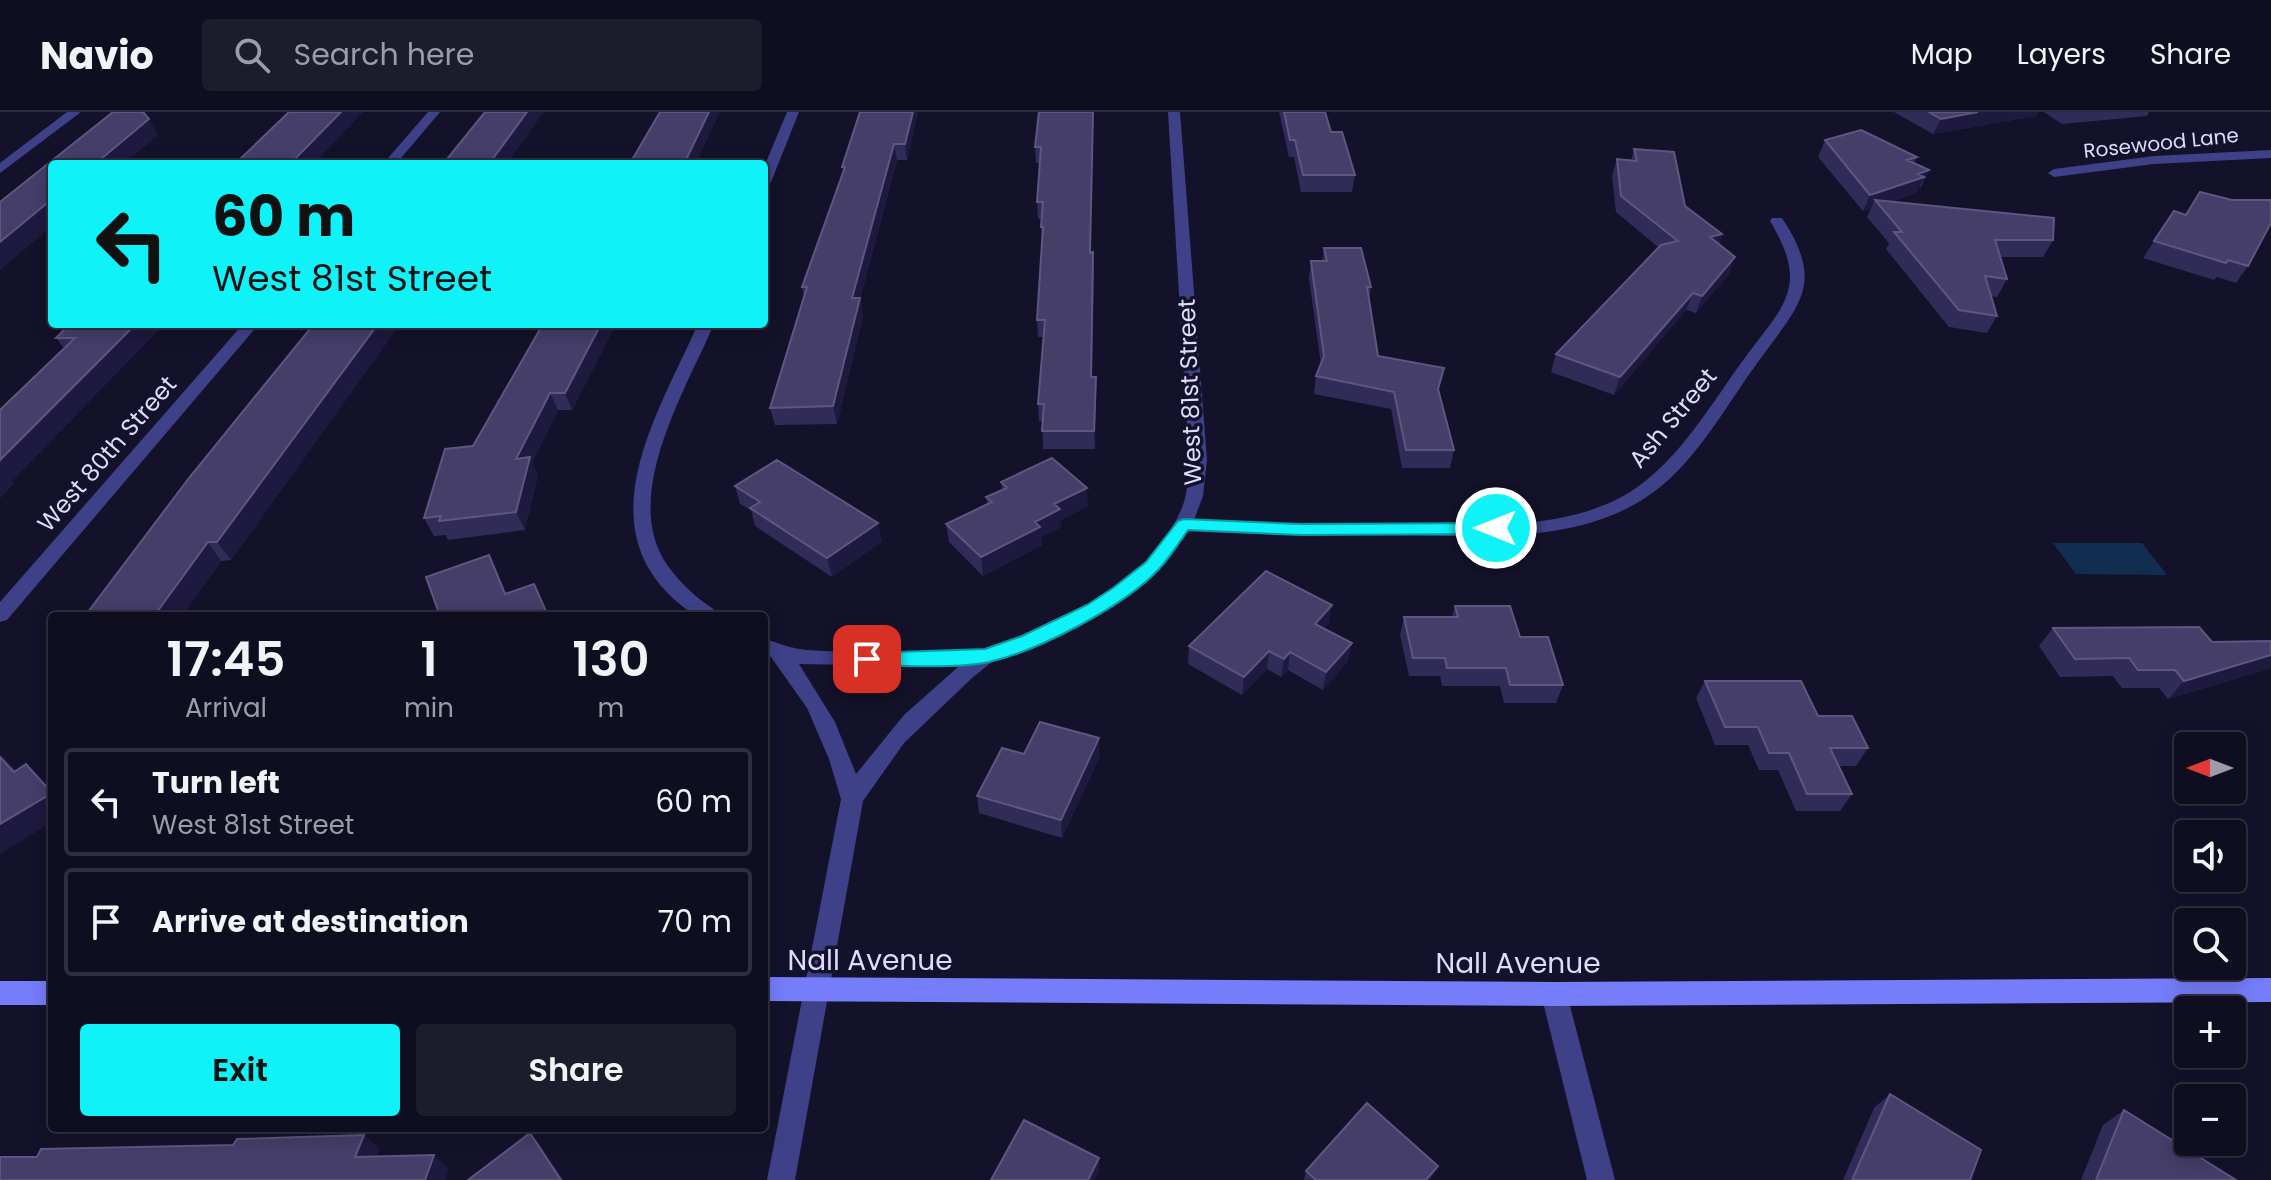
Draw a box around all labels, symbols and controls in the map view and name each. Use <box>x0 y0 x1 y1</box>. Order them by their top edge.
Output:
search box <box>202 19 762 91</box>
text: Navio <box>40 29 154 82</box>
icon: search <box>230 33 274 77</box>
text: Search here <box>294 33 474 76</box>
text: Map <box>1911 35 1973 74</box>
text: Layers <box>2017 35 2106 74</box>
text: Share <box>2150 35 2231 74</box>
street label: Rosewood Lane <box>2082 121 2240 165</box>
text: 60 m <box>212 177 355 256</box>
icon: left <box>80 192 184 296</box>
text: West 81st Street <box>212 253 492 304</box>
street label: West 81st Street <box>1170 298 1209 486</box>
street label: Ash Street <box>1621 361 1724 475</box>
street label: West 80th Street <box>30 369 184 539</box>
position arrow <box>1454 486 1538 570</box>
pin <box>833 625 901 693</box>
text: 17:45 <box>167 626 285 693</box>
text: 1 <box>420 626 438 693</box>
text: 130 <box>572 626 649 693</box>
icon: arrive <box>845 637 889 681</box>
text: Arrival <box>185 690 267 726</box>
text: min <box>404 690 454 726</box>
text: m <box>598 690 624 726</box>
north arrow <box>2174 732 2246 804</box>
map controls <box>2174 732 2246 1156</box>
text: Turn left <box>152 761 280 804</box>
icon: left <box>84 780 128 824</box>
text: 60 m <box>655 780 732 823</box>
text: West 81st Street <box>152 807 354 843</box>
button: sound <box>2174 820 2246 892</box>
icon: arrive <box>84 900 128 944</box>
text: Arrive at destination <box>152 900 469 943</box>
text: 70 m <box>658 900 732 943</box>
button: search <box>2174 908 2246 980</box>
street label: Nall Avenue <box>787 941 953 980</box>
street label: Nall Avenue <box>1435 944 1601 983</box>
button: + <box>2174 996 2246 1068</box>
button: Exit <box>80 1024 400 1116</box>
button: Share <box>416 1024 736 1116</box>
button: − <box>2174 1084 2246 1156</box>

